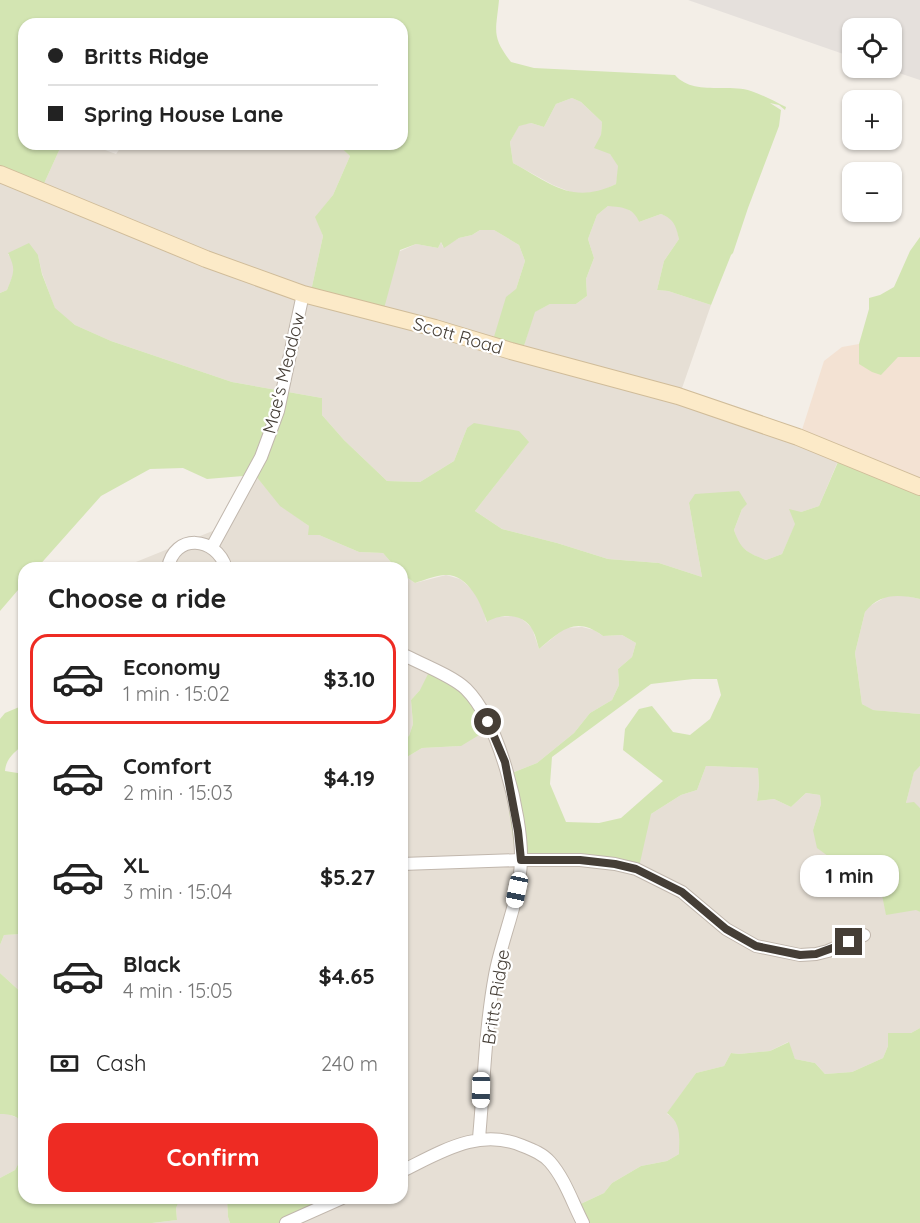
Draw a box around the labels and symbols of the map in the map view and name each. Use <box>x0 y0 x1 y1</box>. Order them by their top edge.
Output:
street label: Mae's Meadow <box>257 310 310 436</box>
street label: Scott Road <box>411 312 506 359</box>
route start <box>474 708 501 735</box>
callout: 1 min <box>800 855 898 897</box>
car <box>504 871 530 909</box>
route end <box>835 928 862 955</box>
street label: Britts Ridge <box>477 948 514 1046</box>
car <box>472 1072 490 1108</box>

